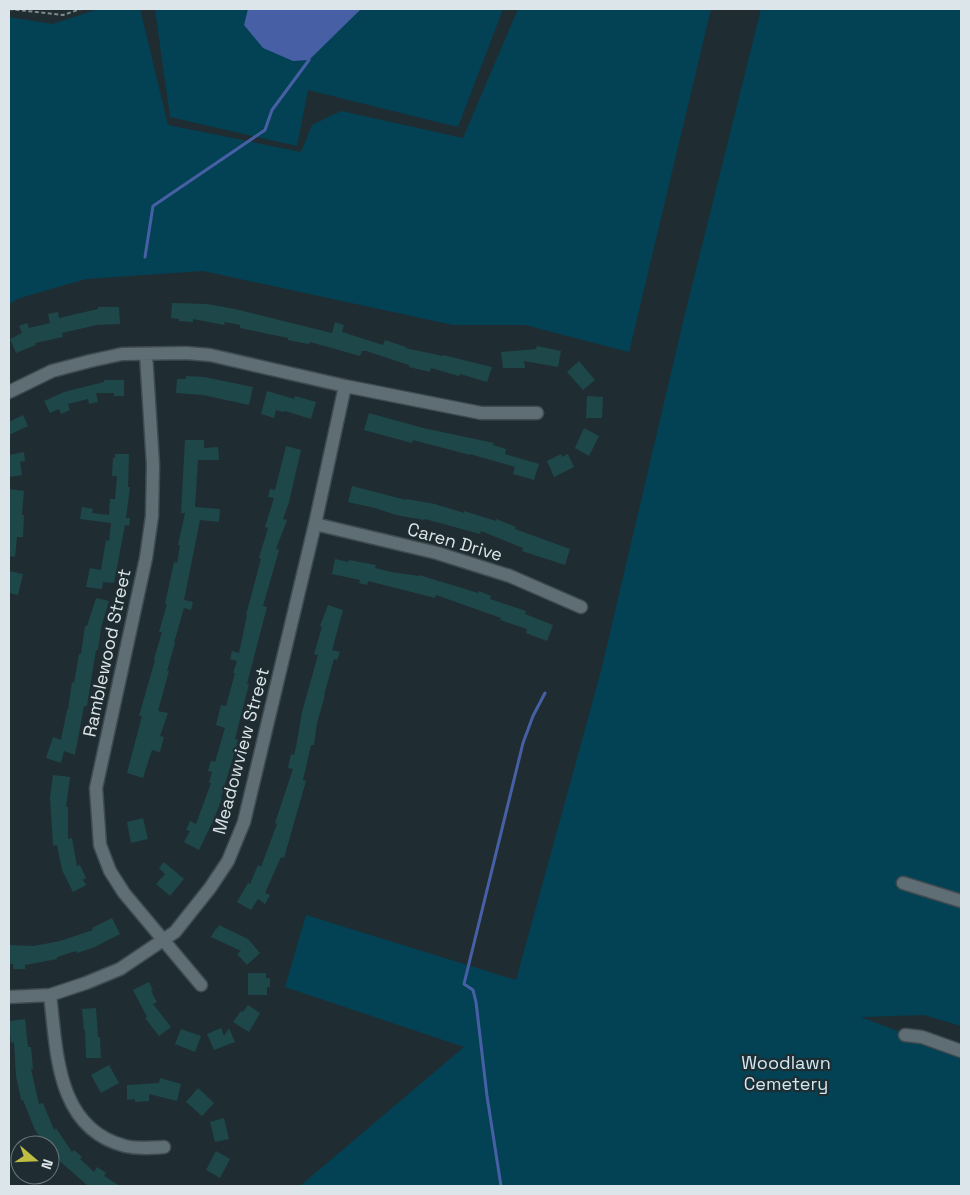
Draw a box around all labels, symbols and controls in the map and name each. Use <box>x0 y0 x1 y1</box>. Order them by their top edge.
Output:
street label: Caren Drive <box>405 517 505 566</box>
street label: Ramblewood Street <box>77 567 136 739</box>
street label: Meadowview Street <box>207 665 274 837</box>
park label: Woodlawn Cemetery <box>741 1051 831 1095</box>
north arrow <box>10 1135 60 1185</box>
text: N <box>37 1157 57 1172</box>

